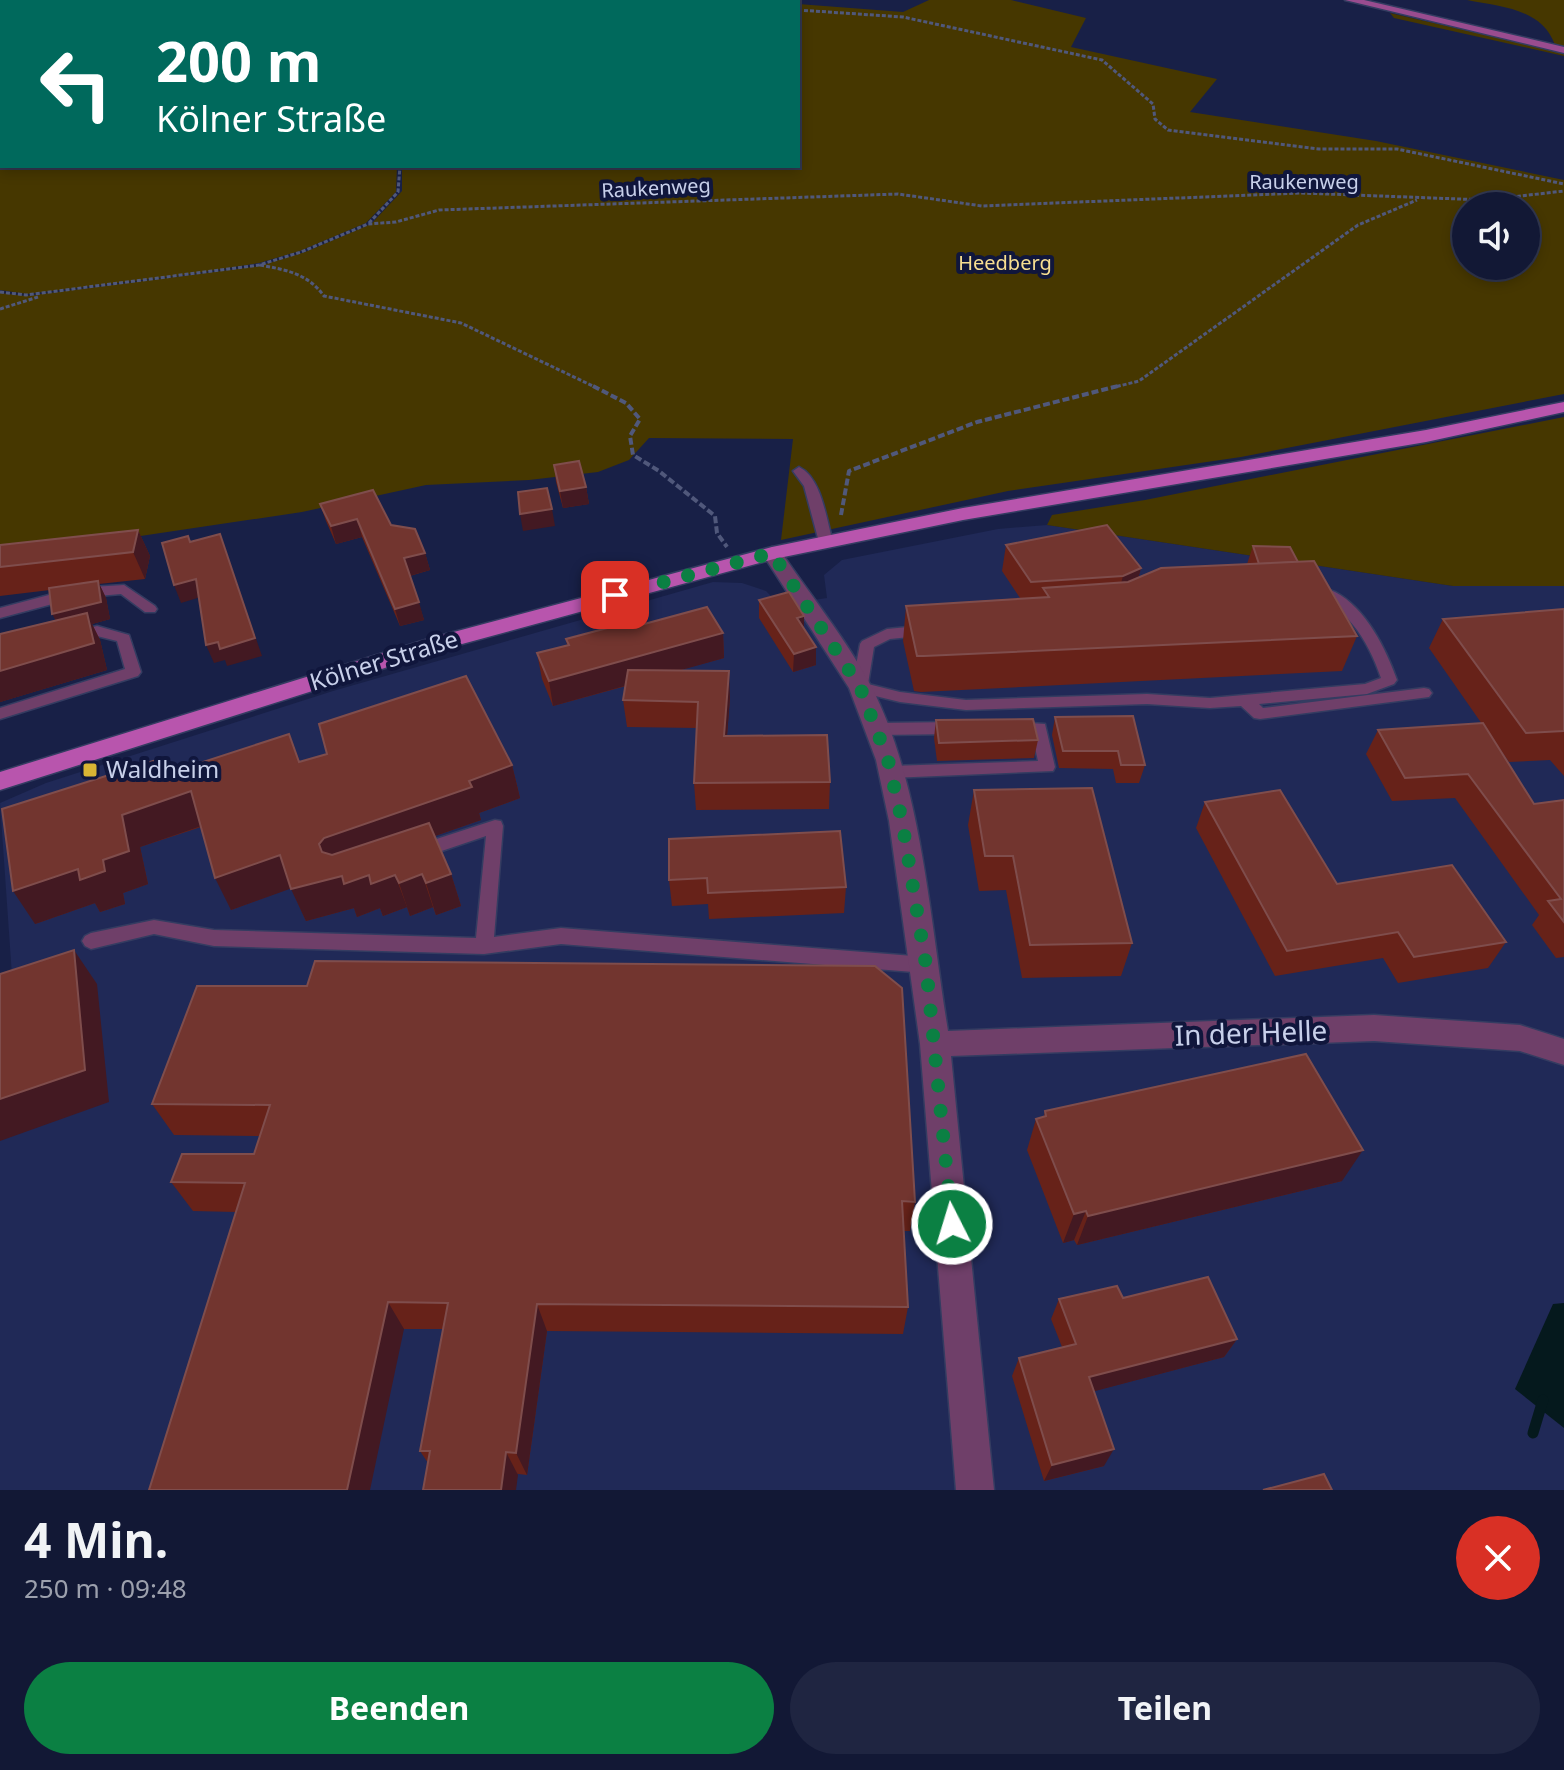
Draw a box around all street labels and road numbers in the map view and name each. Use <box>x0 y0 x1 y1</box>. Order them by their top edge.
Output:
street label: Raukenweg <box>1249 168 1359 195</box>
street label: Raukenweg <box>601 171 711 204</box>
street label: Kölner Straße <box>305 621 462 698</box>
street label: In der Helle <box>1174 1010 1328 1054</box>

